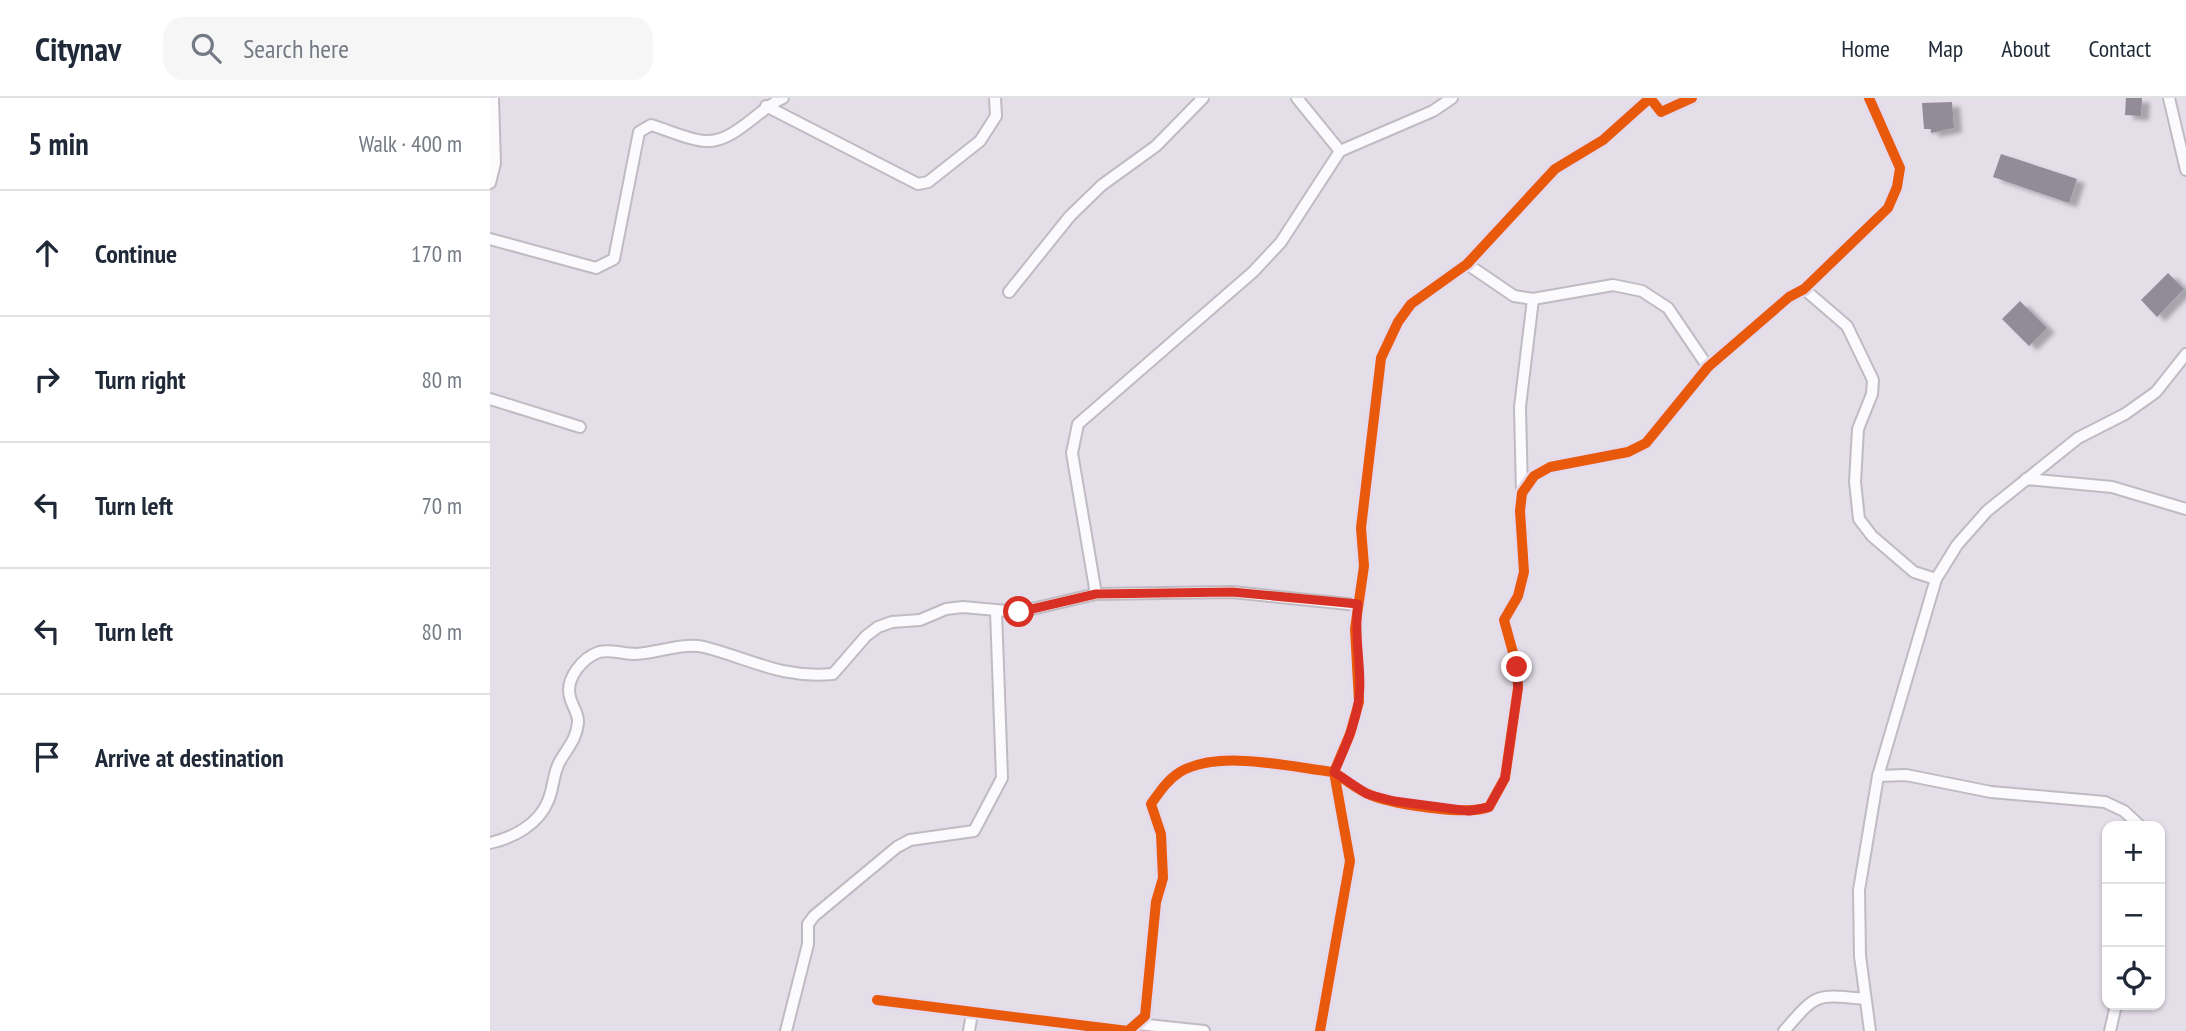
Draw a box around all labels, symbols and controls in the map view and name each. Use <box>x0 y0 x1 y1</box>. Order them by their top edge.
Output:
search box <box>163 17 653 80</box>
text: Citynav <box>35 27 121 70</box>
icon: search <box>187 29 225 67</box>
text: Search here <box>243 32 349 65</box>
text: Home <box>1841 33 1890 64</box>
text: Map <box>1928 33 1963 64</box>
text: About <box>2001 33 2050 64</box>
text: Contact <box>2088 33 2151 64</box>
text: 5 min <box>28 124 89 163</box>
text: Walk · 400 m <box>359 129 462 158</box>
icon: ahead <box>28 234 66 272</box>
text: Continue <box>95 237 177 270</box>
text: 170 m <box>411 239 462 268</box>
icon: right <box>28 360 66 398</box>
text: Turn right <box>95 363 186 396</box>
text: 80 m <box>421 365 462 394</box>
icon: left <box>28 486 66 524</box>
text: Turn left <box>95 489 173 522</box>
text: 70 m <box>421 491 462 520</box>
route start <box>1003 596 1034 627</box>
icon: left <box>28 612 66 650</box>
text: Turn left <box>95 615 173 648</box>
text: 80 m <box>421 617 462 646</box>
route end <box>1501 651 1532 682</box>
icon: arrive <box>28 738 66 776</box>
text: Arrive at destination <box>95 741 284 774</box>
map controls <box>2102 821 2165 1010</box>
button: + <box>2102 821 2165 884</box>
button: − <box>2102 884 2165 947</box>
button: locate <box>2102 947 2165 1010</box>

